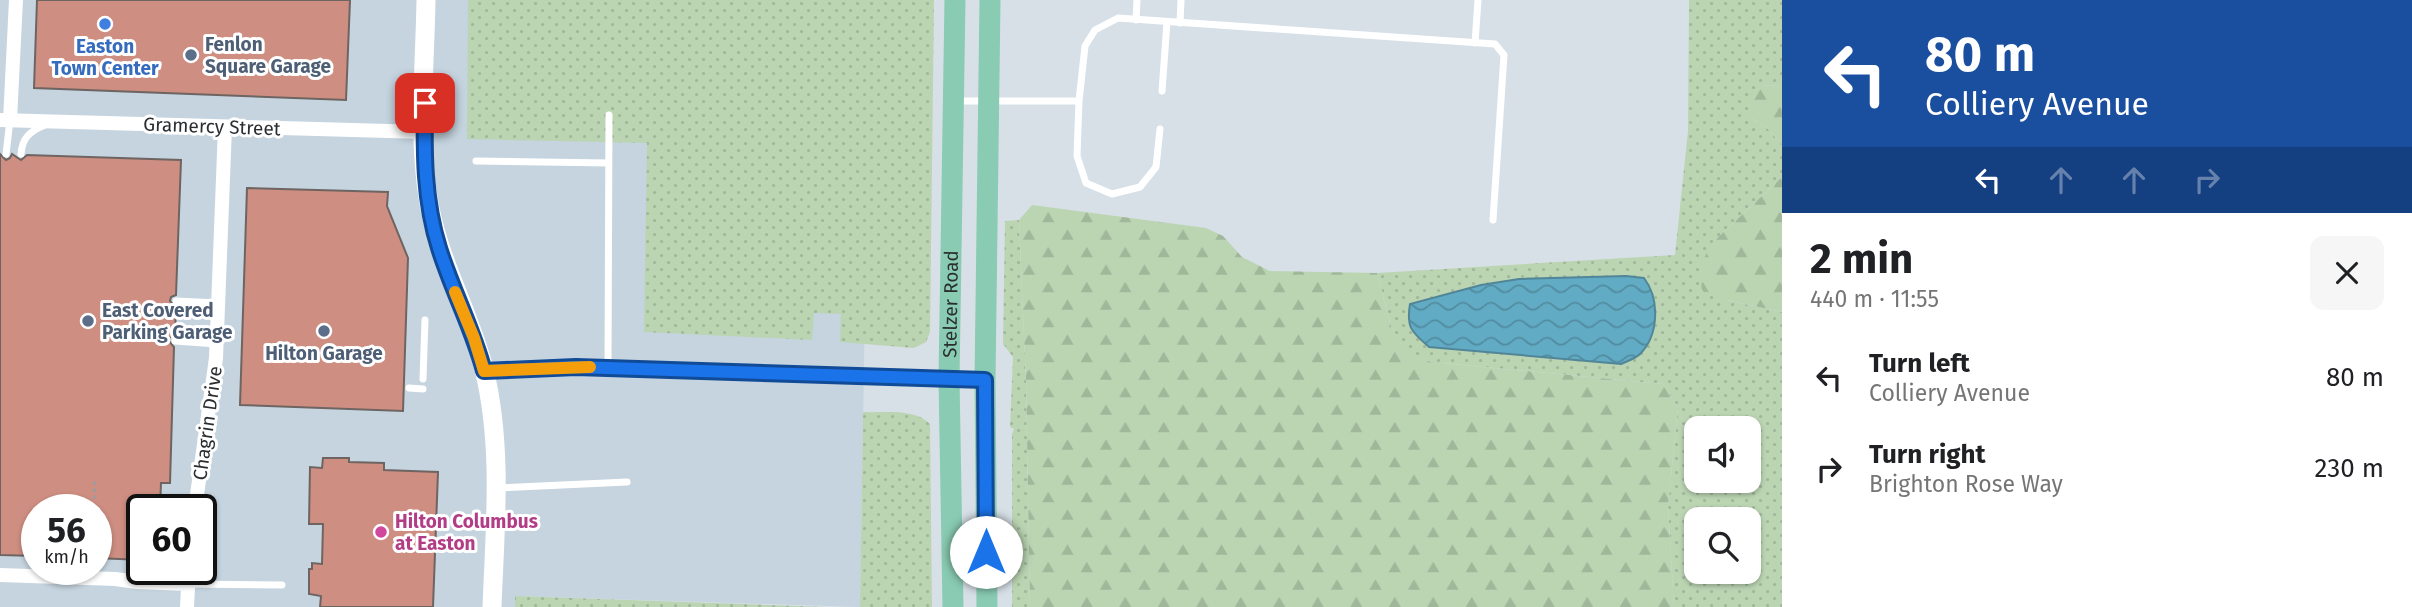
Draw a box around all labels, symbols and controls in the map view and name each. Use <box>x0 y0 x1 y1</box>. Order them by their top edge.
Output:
marker: Easton Town Center <box>97 16 113 32</box>
text: 80 m <box>1925 25 2035 84</box>
icon: left <box>1810 28 1901 119</box>
place label: Fenlon Square Garage <box>205 33 331 78</box>
place label: Easton Town Center <box>51 35 159 80</box>
marker: Fenlon Square Garage <box>183 47 199 63</box>
pin <box>395 73 455 133</box>
icon: arrive <box>406 84 444 122</box>
text: Colliery Avenue <box>1925 85 2149 123</box>
street label: Gramercy Street <box>143 113 281 140</box>
icon: left <box>1969 161 2007 199</box>
icon: ahead <box>2042 161 2080 199</box>
icon: ahead <box>2115 161 2153 199</box>
icon: right <box>2188 161 2226 199</box>
text: 2 min <box>1810 234 1913 284</box>
button: close <box>2310 236 2384 310</box>
street label: Stelzer Road <box>938 250 963 358</box>
text: 440 m · 11:55 <box>1810 285 1939 313</box>
place label: East Covered Parking Garage <box>102 299 233 344</box>
marker: East Covered Parking Garage <box>80 313 96 329</box>
marker: Hilton Garage <box>316 323 332 339</box>
place label: Hilton Garage <box>265 342 383 365</box>
text: Turn left <box>1869 348 1970 379</box>
icon: left <box>1810 359 1848 397</box>
text: 80 m <box>2326 362 2384 393</box>
street label: Chagrin Drive <box>188 365 227 482</box>
text: Colliery Avenue <box>1869 379 2030 407</box>
map controls <box>1684 416 1761 584</box>
button: sound <box>1684 416 1761 493</box>
text: Turn right <box>1869 439 1986 470</box>
icon: right <box>1810 450 1848 488</box>
text: 230 m <box>2315 453 2384 484</box>
text: Brighton Rose Way <box>1869 470 2063 498</box>
speed limit sign: 60 <box>126 494 217 585</box>
button: search <box>1684 507 1761 584</box>
text: 56 <box>47 509 86 551</box>
place label: Hilton Columbus at Easton <box>395 510 538 555</box>
position arrow <box>949 515 1023 589</box>
marker: Hilton Columbus at Easton <box>373 524 389 540</box>
text: km/h <box>44 546 89 568</box>

